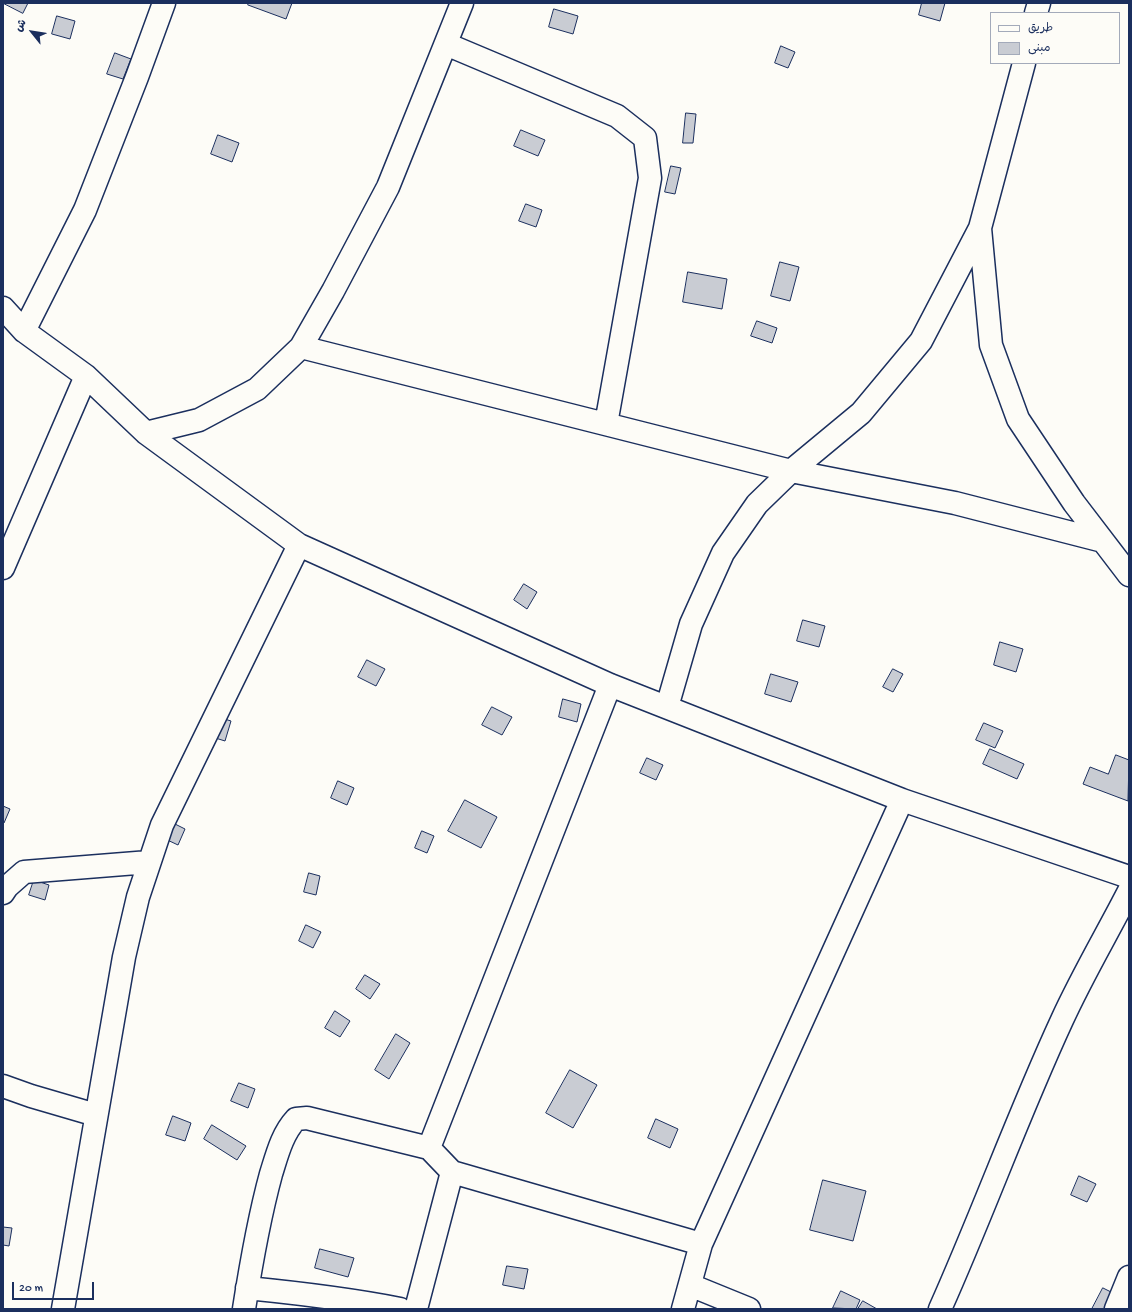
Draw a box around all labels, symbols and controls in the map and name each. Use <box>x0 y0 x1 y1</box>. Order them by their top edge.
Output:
north arrow <box>12 12 52 52</box>
legend <box>990 12 1120 64</box>
text: ش <box>13 18 30 34</box>
text: طريق <box>1028 22 1053 36</box>
text: مبنى <box>1028 42 1051 56</box>
scale bar <box>14 1274 96 1300</box>
text: 20 m <box>19 1282 43 1296</box>

